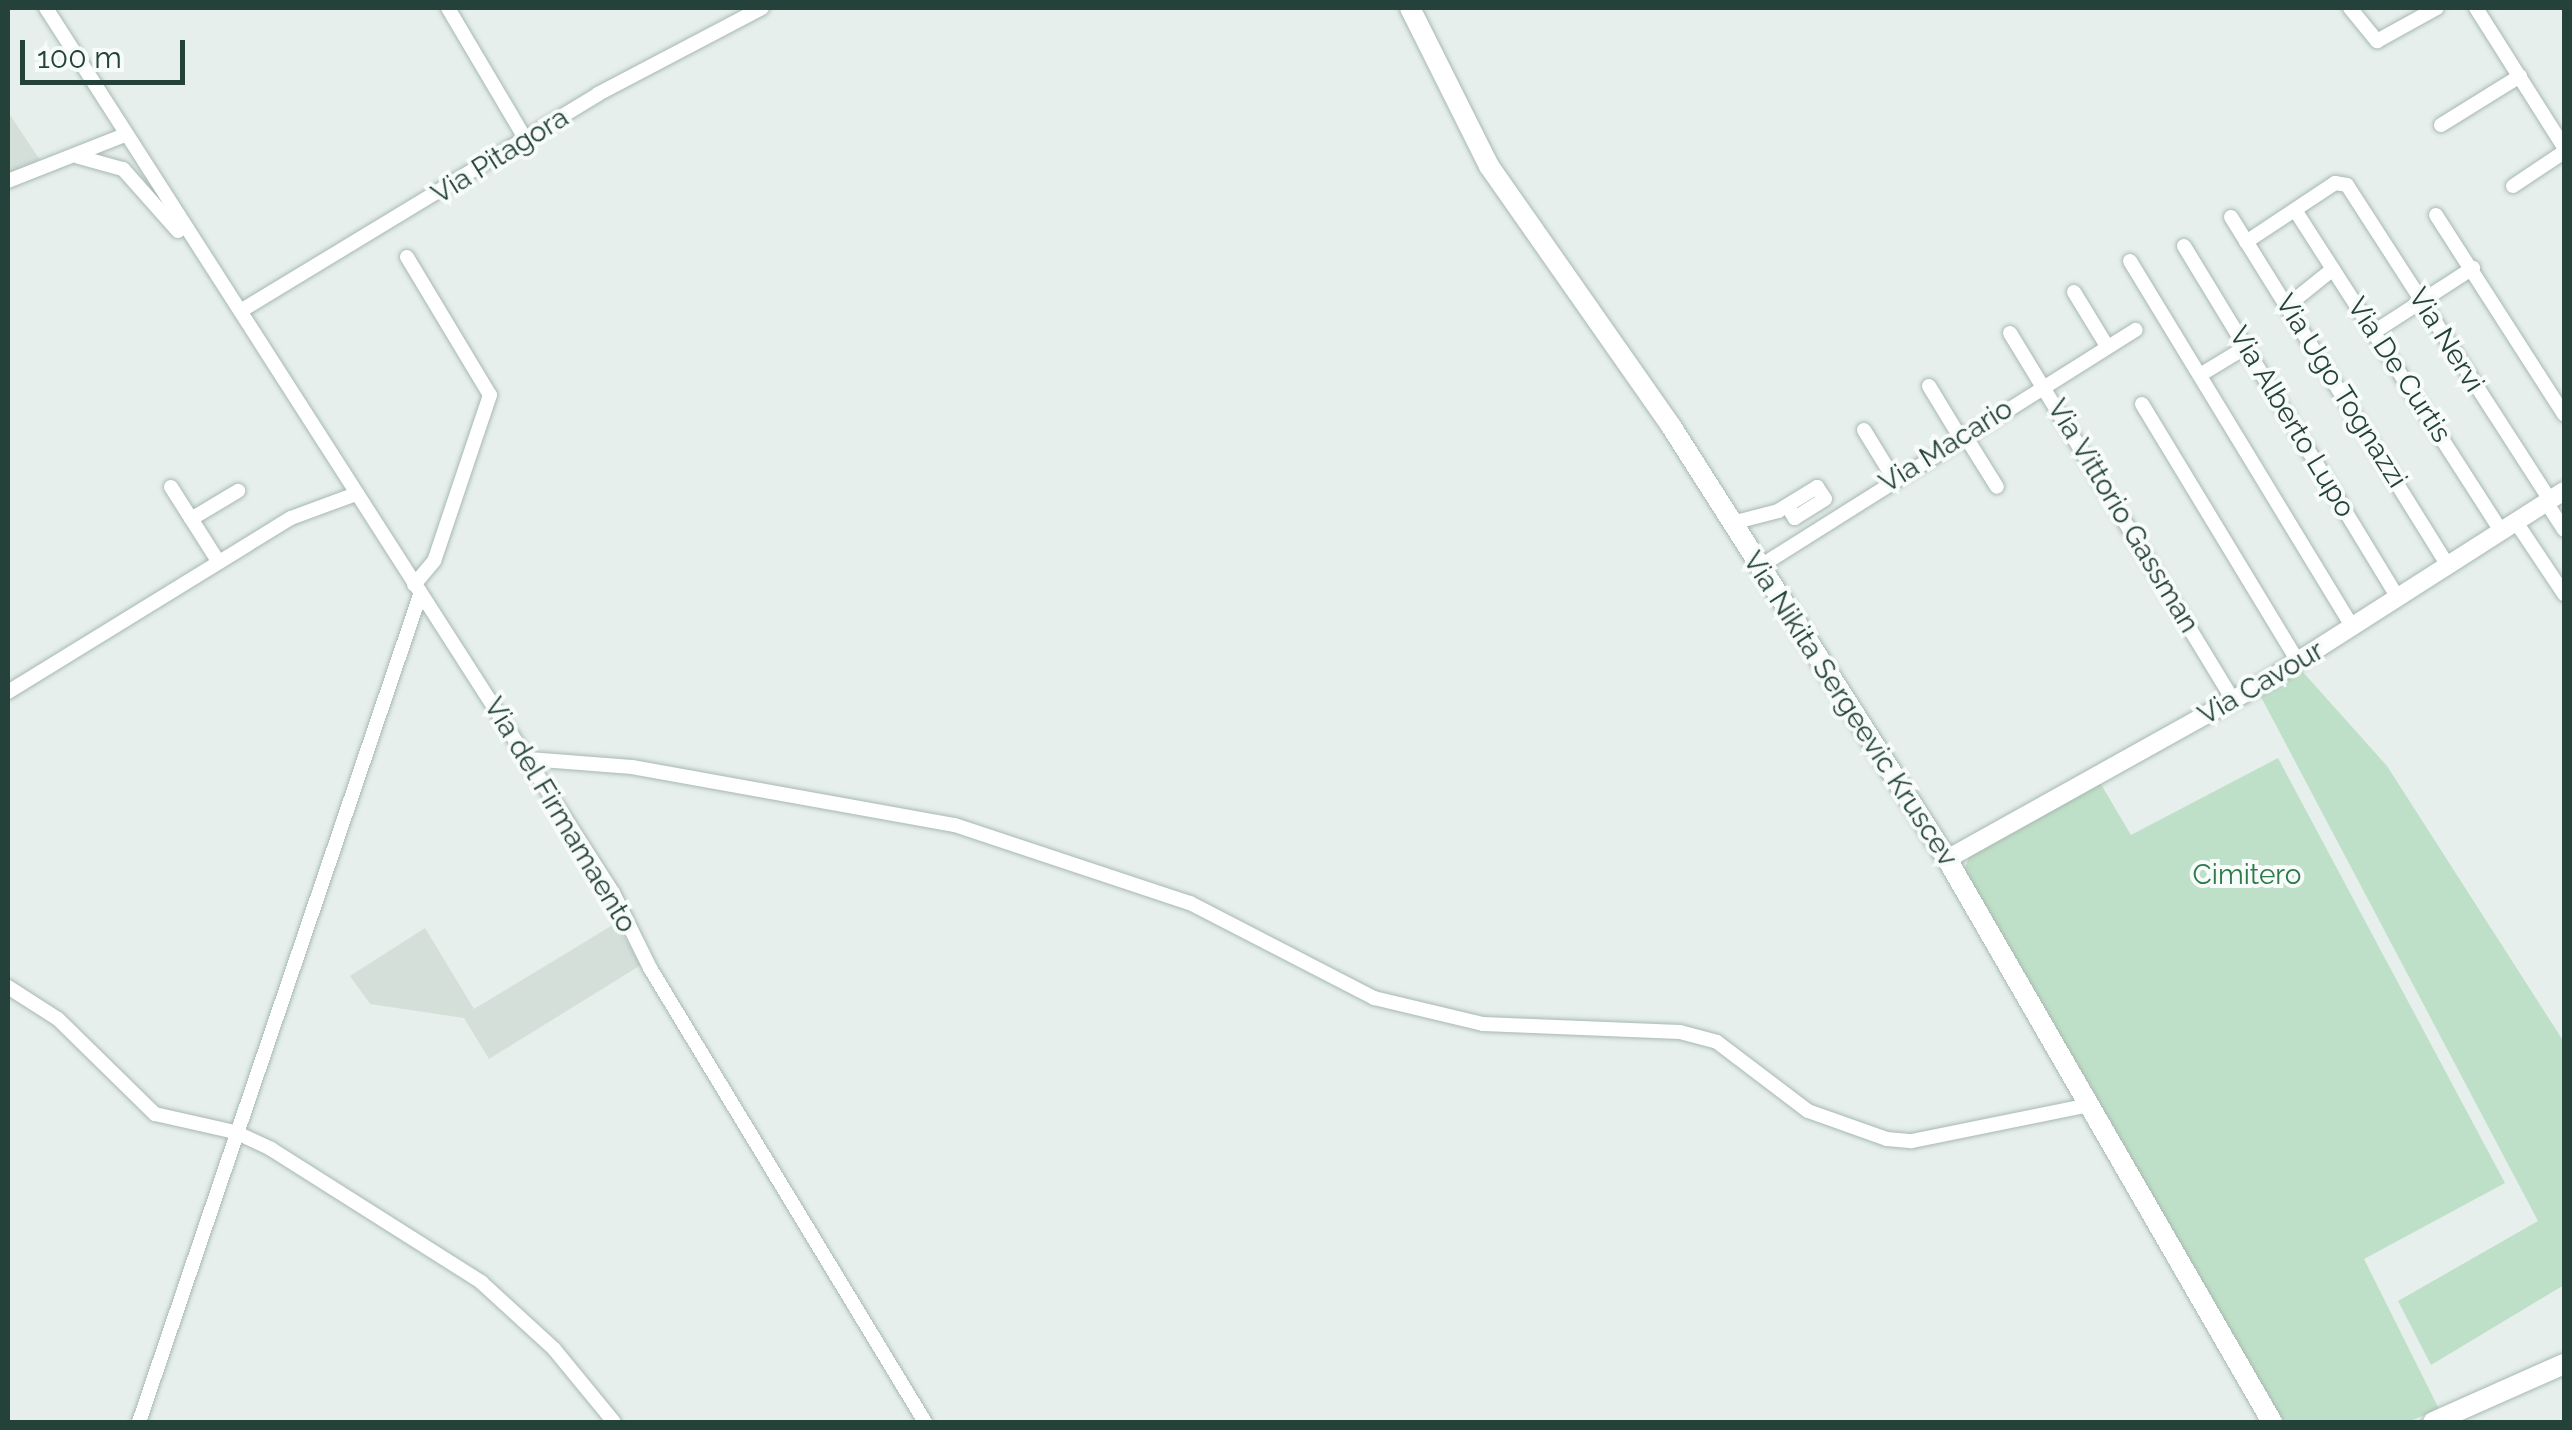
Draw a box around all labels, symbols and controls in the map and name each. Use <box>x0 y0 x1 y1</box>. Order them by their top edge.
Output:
scale bar <box>25 20 190 82</box>
text: 100 m <box>37 40 122 75</box>
street label: Via Pitagora <box>426 101 574 211</box>
street label: Via Nervi <box>2401 282 2491 398</box>
street label: Via Ugo Tognazzi <box>2268 288 2414 494</box>
street label: Via De Curtis <box>2340 291 2458 449</box>
street label: Via Alberto Lupo <box>2222 320 2362 524</box>
street label: Via Macario <box>1873 392 2019 500</box>
street label: Via Vittorio Gassman <box>2040 393 2206 639</box>
street label: Via Nikita Sergeevic Kruscev <box>1736 545 1964 873</box>
street label: Via Cavour <box>2192 634 2330 732</box>
street label: Via del Firmamaento <box>476 691 644 939</box>
park label: Cimitero <box>2193 858 2301 892</box>

